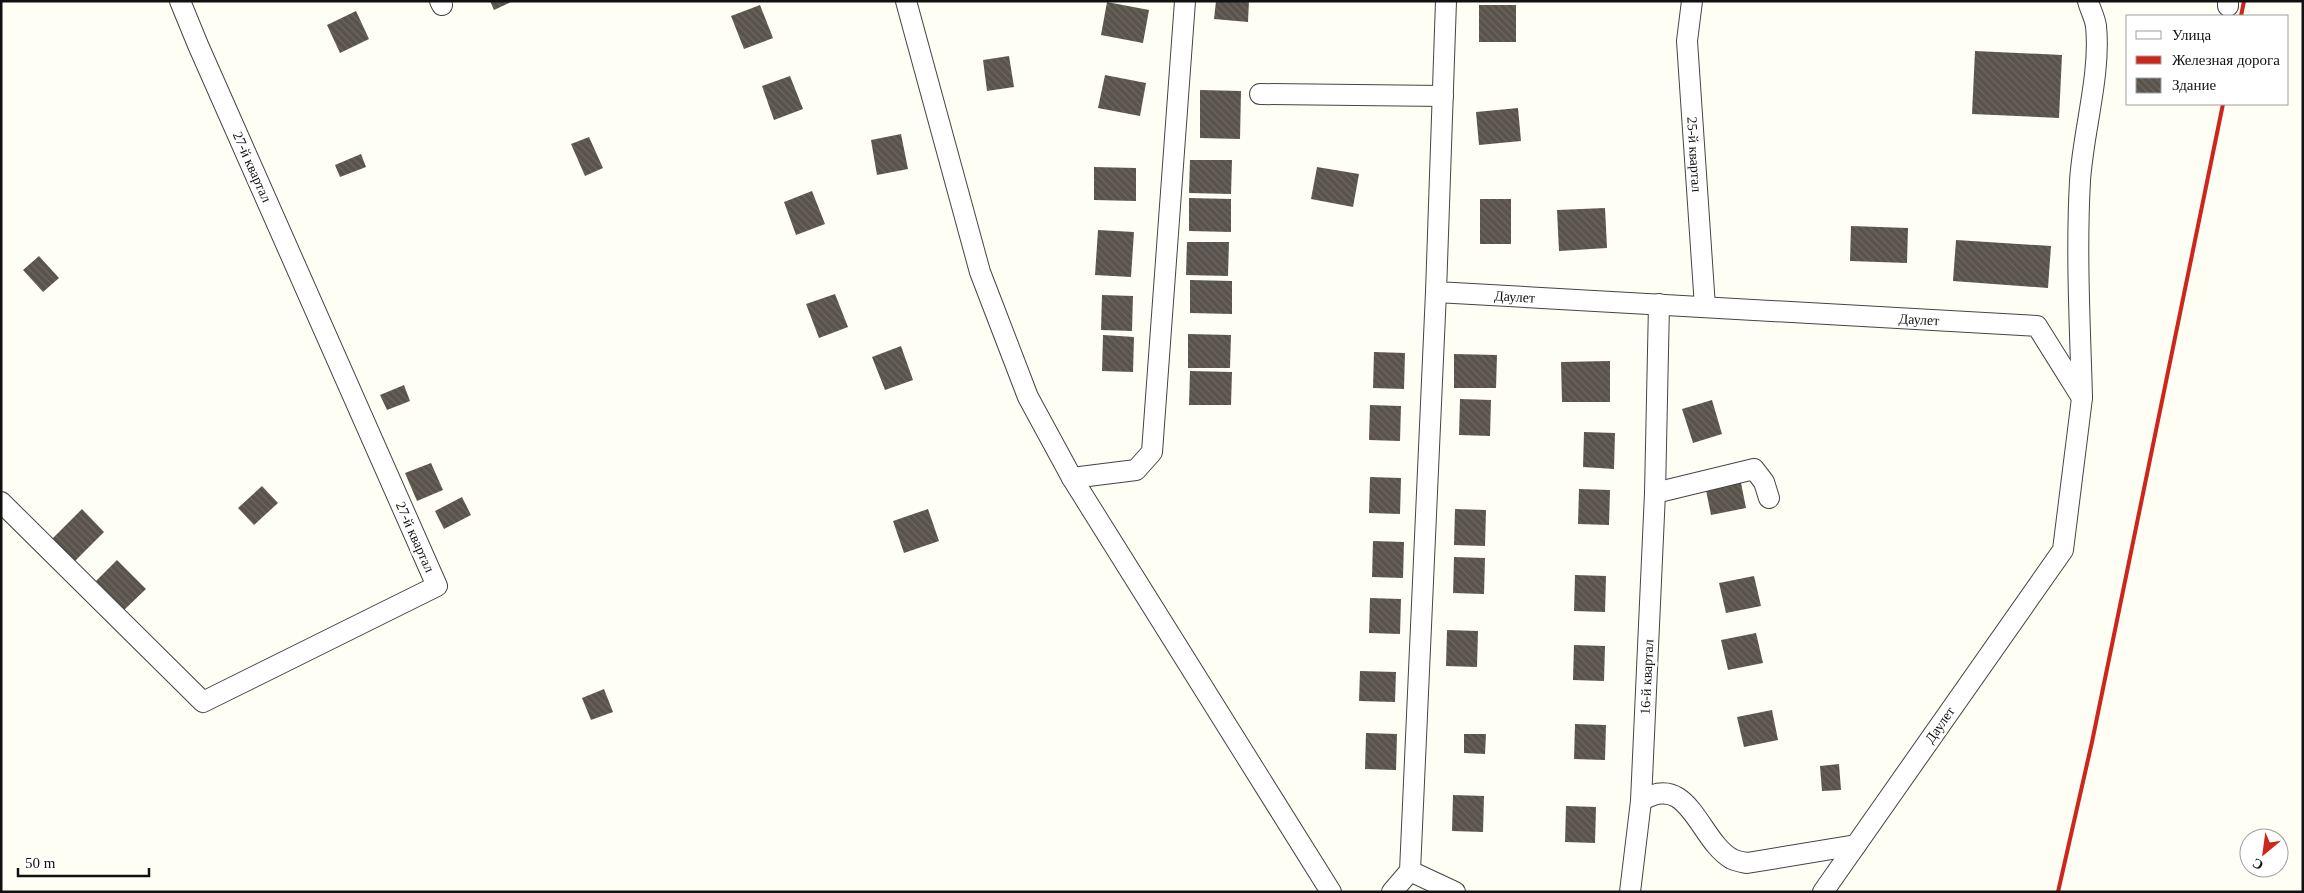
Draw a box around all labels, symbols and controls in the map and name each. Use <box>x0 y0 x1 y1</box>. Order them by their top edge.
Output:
legend <box>2126 15 2289 105</box>
text: Улица <box>2172 27 2211 43</box>
text: Железная дорога <box>2172 52 2280 68</box>
text: Здание <box>2172 77 2216 93</box>
street label: 25-й квартал <box>1685 116 1705 193</box>
street label: 27-й квартал <box>230 129 274 205</box>
street label: Даулет <box>1494 288 1535 305</box>
street label: Даулет <box>1898 311 1940 328</box>
street label: 27-й квартал <box>393 499 437 575</box>
street label: 16-й квартал <box>1638 639 1656 715</box>
street label: Даулет <box>1922 704 1958 746</box>
north arrow <box>2239 828 2289 878</box>
scale bar <box>18 846 149 878</box>
text: 50 m <box>25 855 56 871</box>
text: С <box>2250 855 2266 873</box>

